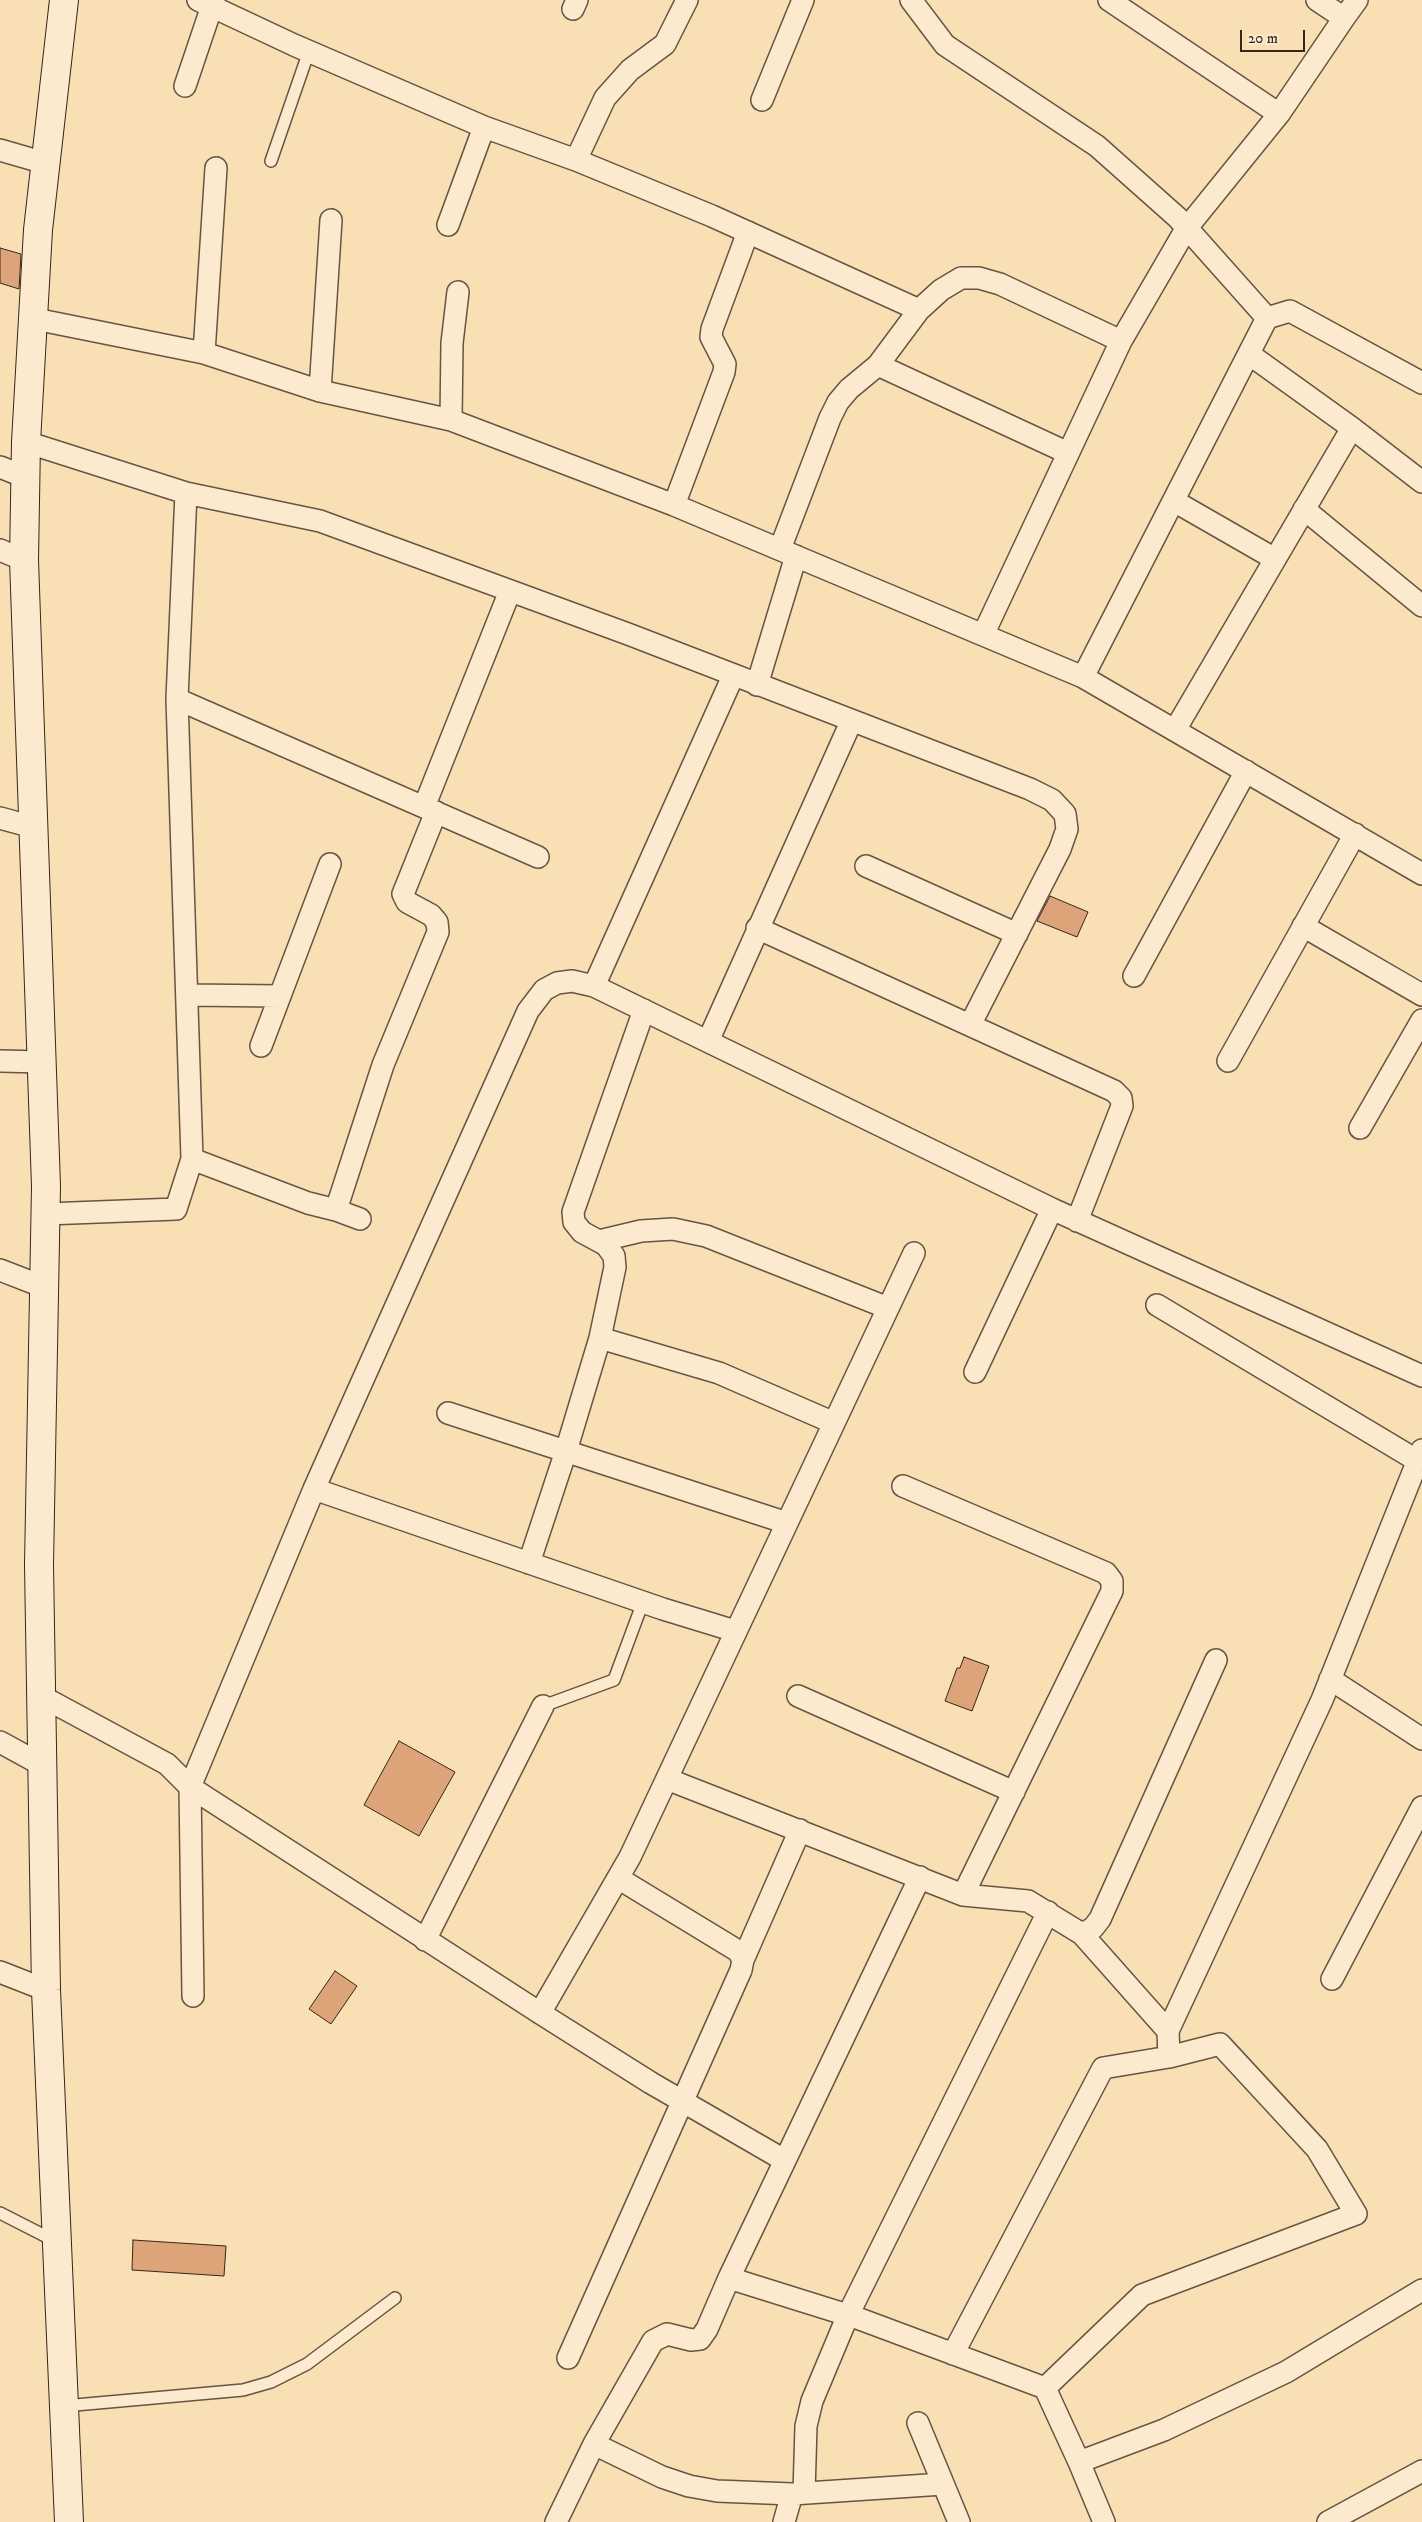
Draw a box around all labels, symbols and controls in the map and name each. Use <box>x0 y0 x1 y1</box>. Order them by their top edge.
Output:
scale bar <box>1242 20 1307 52</box>
text: 20 m <box>1248 29 1278 48</box>

